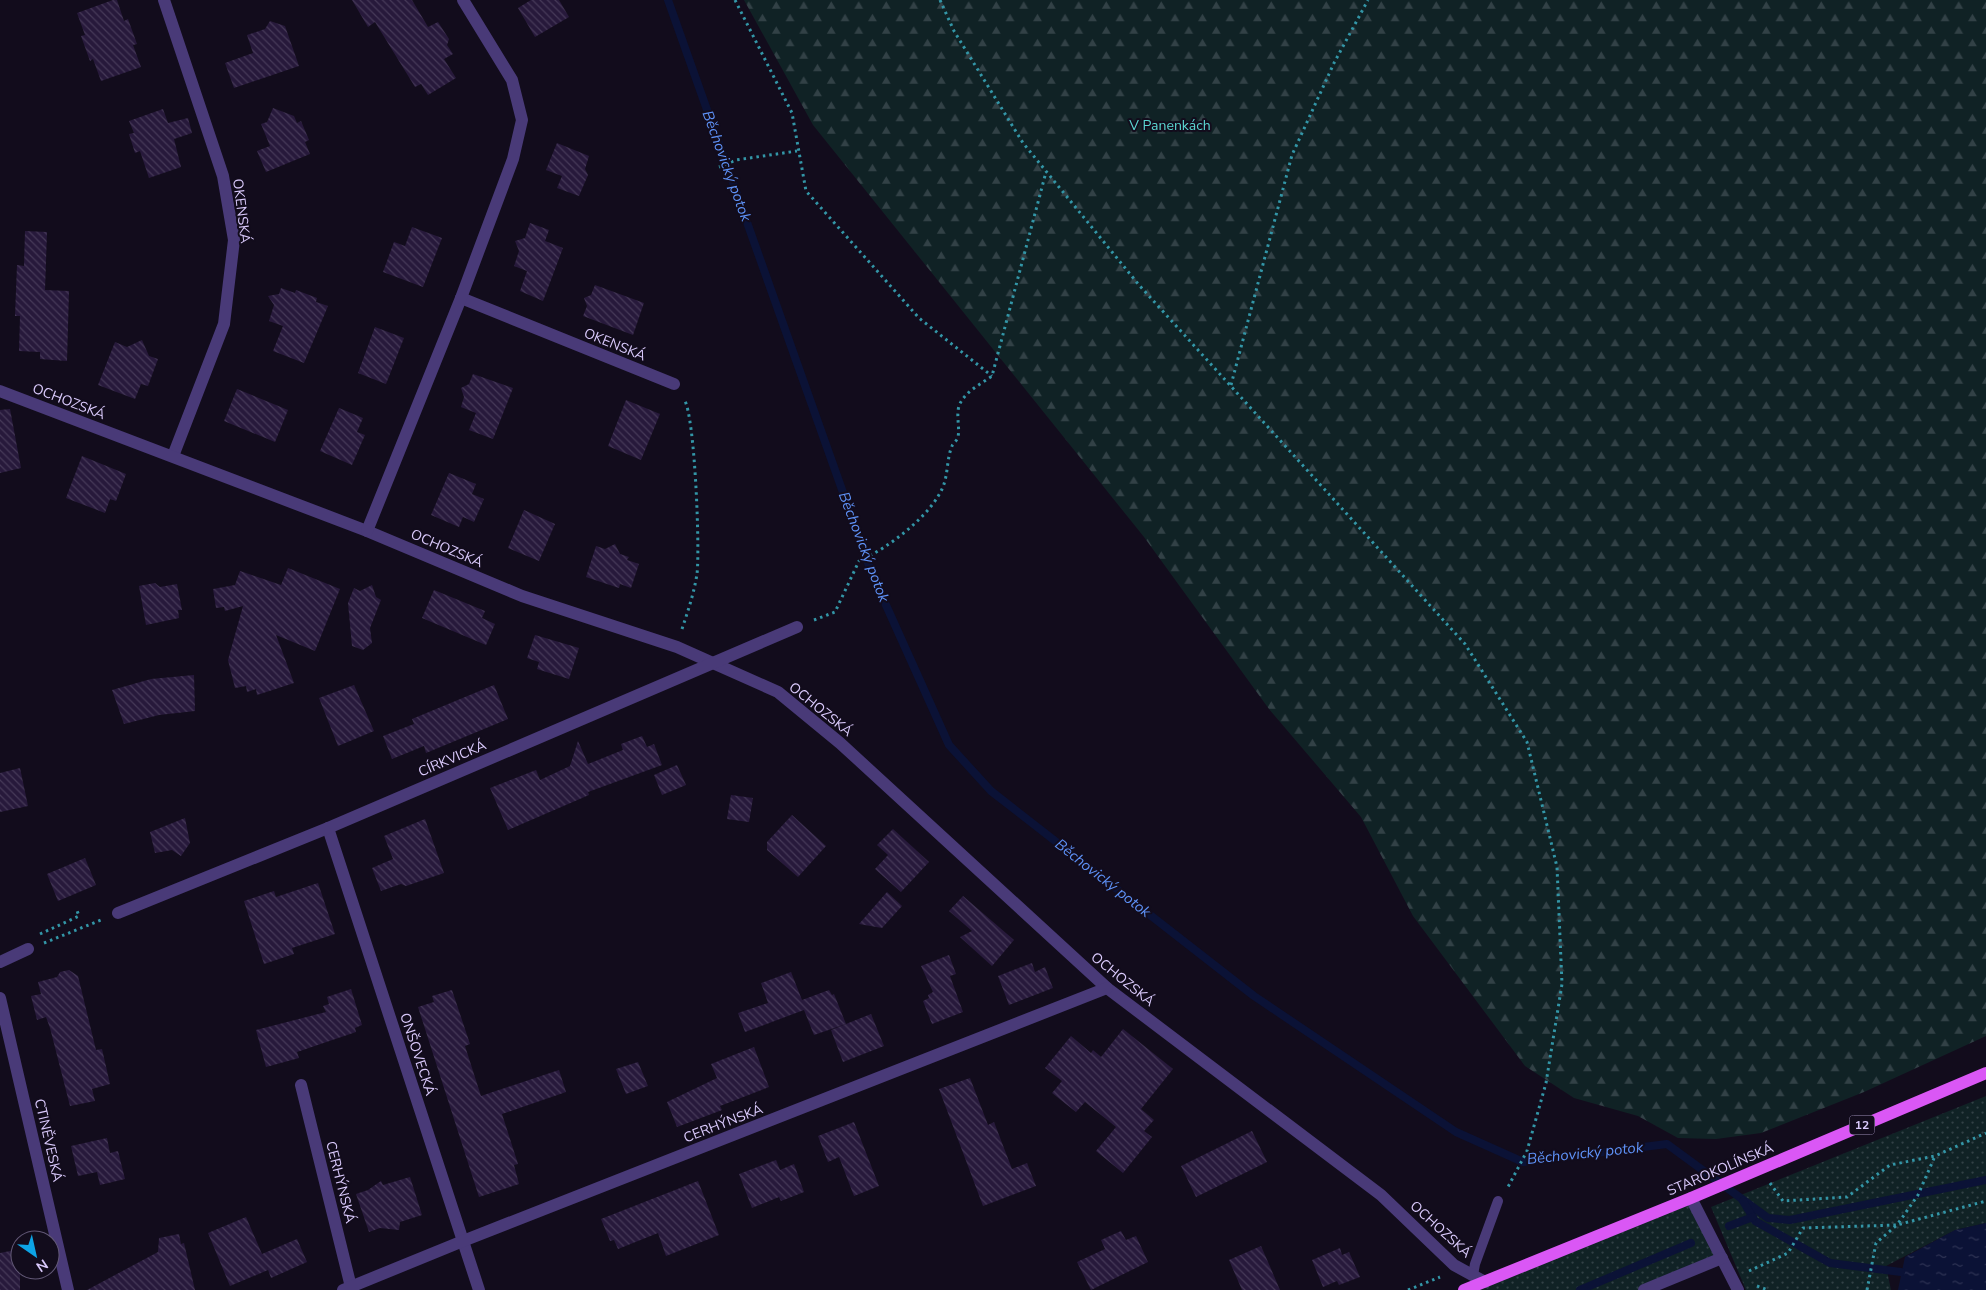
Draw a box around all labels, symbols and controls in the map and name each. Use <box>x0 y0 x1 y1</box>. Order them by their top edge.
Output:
water label: Běchovický potok <box>698 108 757 225</box>
park label: V Panenkách <box>1128 116 1211 135</box>
street label: OKENSKÁ <box>228 178 255 245</box>
street label: OKENSKÁ <box>581 323 649 365</box>
street label: OCHOZSKÁ <box>30 379 108 424</box>
water label: Běchovický potok <box>834 489 894 606</box>
street label: OCHOZSKÁ <box>408 525 486 572</box>
street label: OCHOZSKÁ <box>785 678 856 741</box>
street label: CÍRKVICKÁ <box>415 736 489 781</box>
water label: Běchovický potok <box>1051 834 1156 922</box>
street label: OCHOZSKÁ <box>1087 948 1158 1011</box>
street label: ONŠOVECKÁ <box>395 1010 440 1098</box>
street label: CTINĚVESKÁ <box>30 1097 67 1183</box>
street label: CERHÝNSKÁ <box>681 1100 766 1147</box>
road number: 12 <box>1850 1116 1874 1134</box>
water label: Běchovický potok <box>1526 1137 1645 1169</box>
street label: STAROKOLÍNSKÁ <box>1664 1138 1776 1200</box>
street label: CERHÝNSKÁ <box>321 1139 360 1225</box>
street label: OCHOZSKÁ <box>1406 1197 1476 1262</box>
north arrow <box>10 1230 60 1280</box>
text: N <box>32 1255 52 1276</box>

